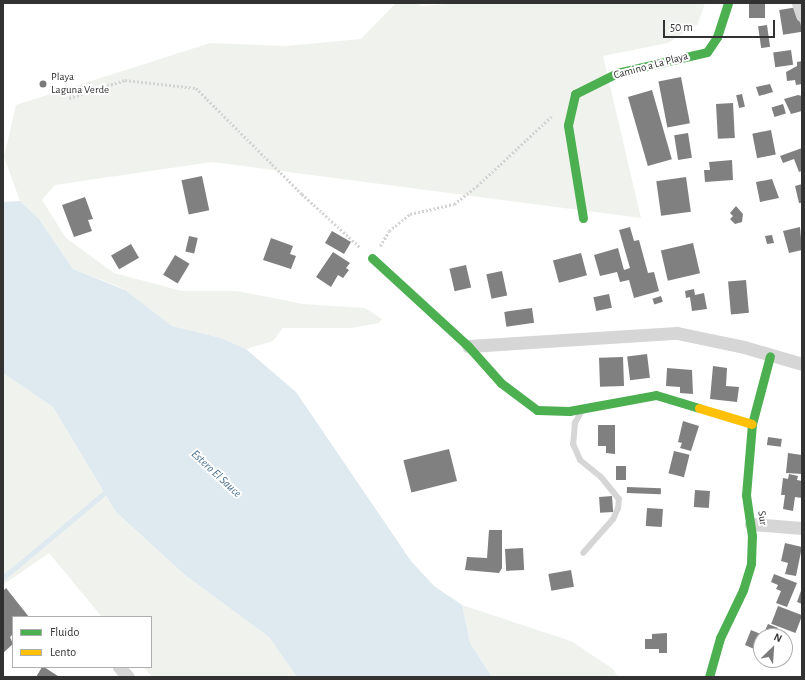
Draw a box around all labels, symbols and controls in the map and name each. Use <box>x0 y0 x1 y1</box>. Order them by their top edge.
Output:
scale bar <box>665 12 777 38</box>
text: 50 m <box>670 21 693 33</box>
street label: Camino a La Playa <box>612 50 690 82</box>
place label: Playa Laguna Verde <box>51 71 109 97</box>
marker: Playa Laguna Verde <box>38 79 48 89</box>
water label: Estero El Sauce <box>188 447 244 501</box>
street label: Sur <box>754 510 770 526</box>
legend <box>12 616 152 668</box>
text: Fluido <box>50 626 79 638</box>
north arrow <box>753 628 793 668</box>
text: N <box>772 631 784 644</box>
text: Lento <box>50 646 76 658</box>

